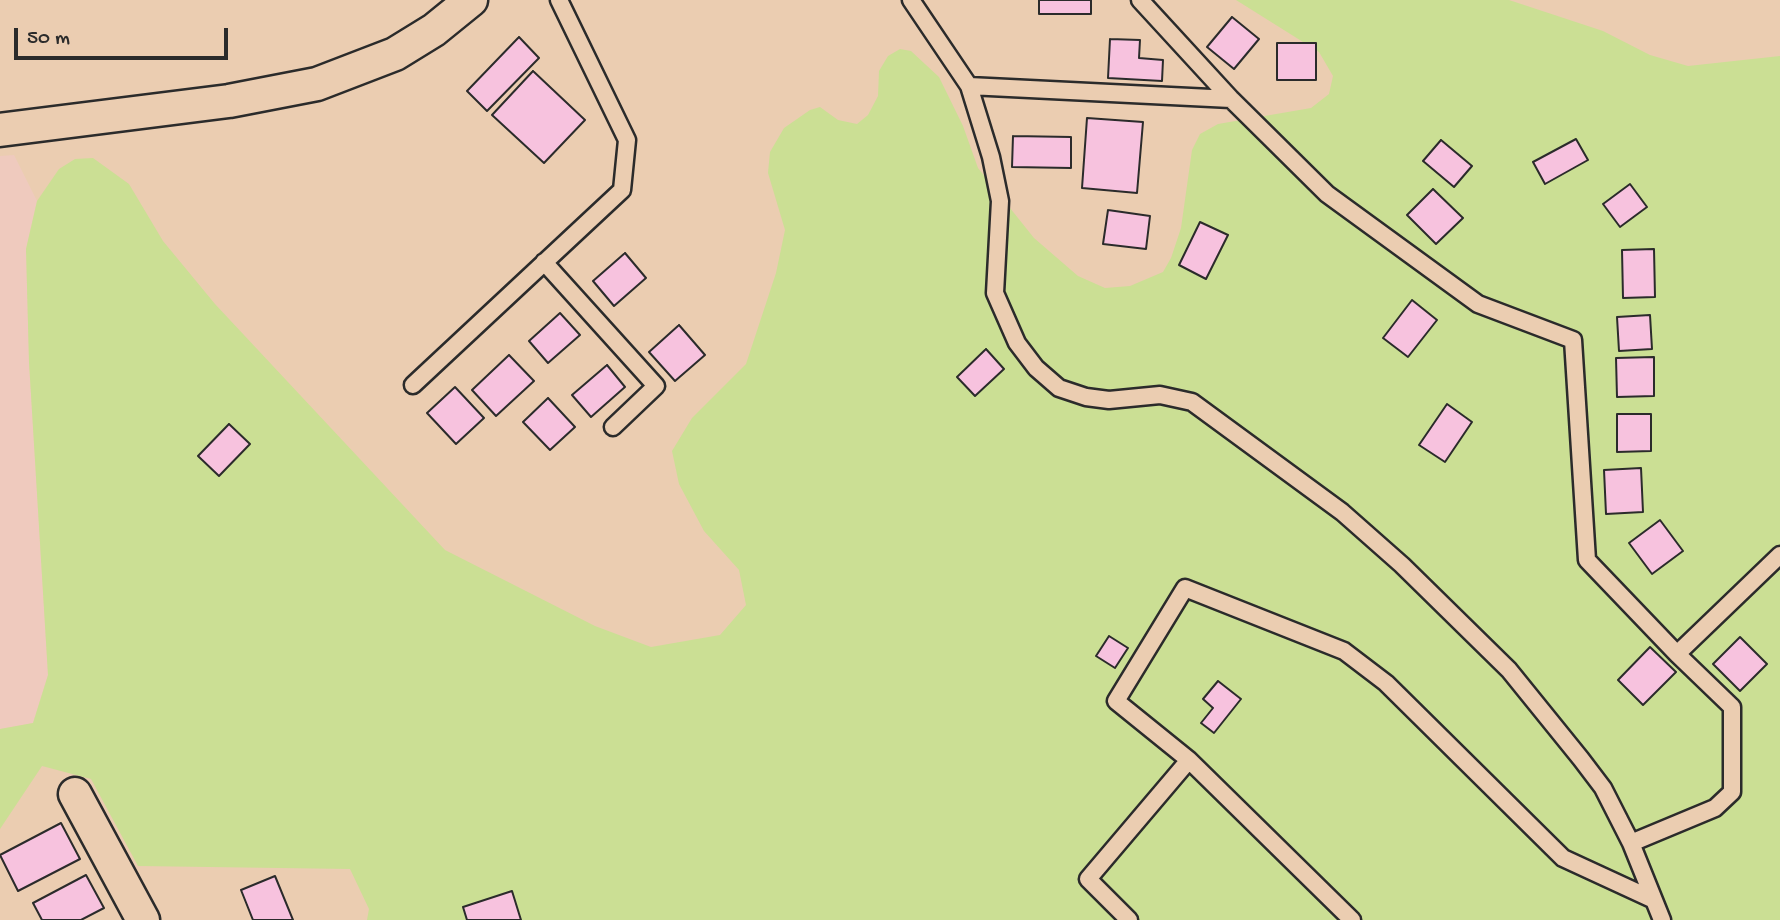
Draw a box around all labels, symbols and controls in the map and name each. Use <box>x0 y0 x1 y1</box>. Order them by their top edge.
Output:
scale bar <box>18 14 231 58</box>
text: 50 m <box>27 27 70 52</box>

